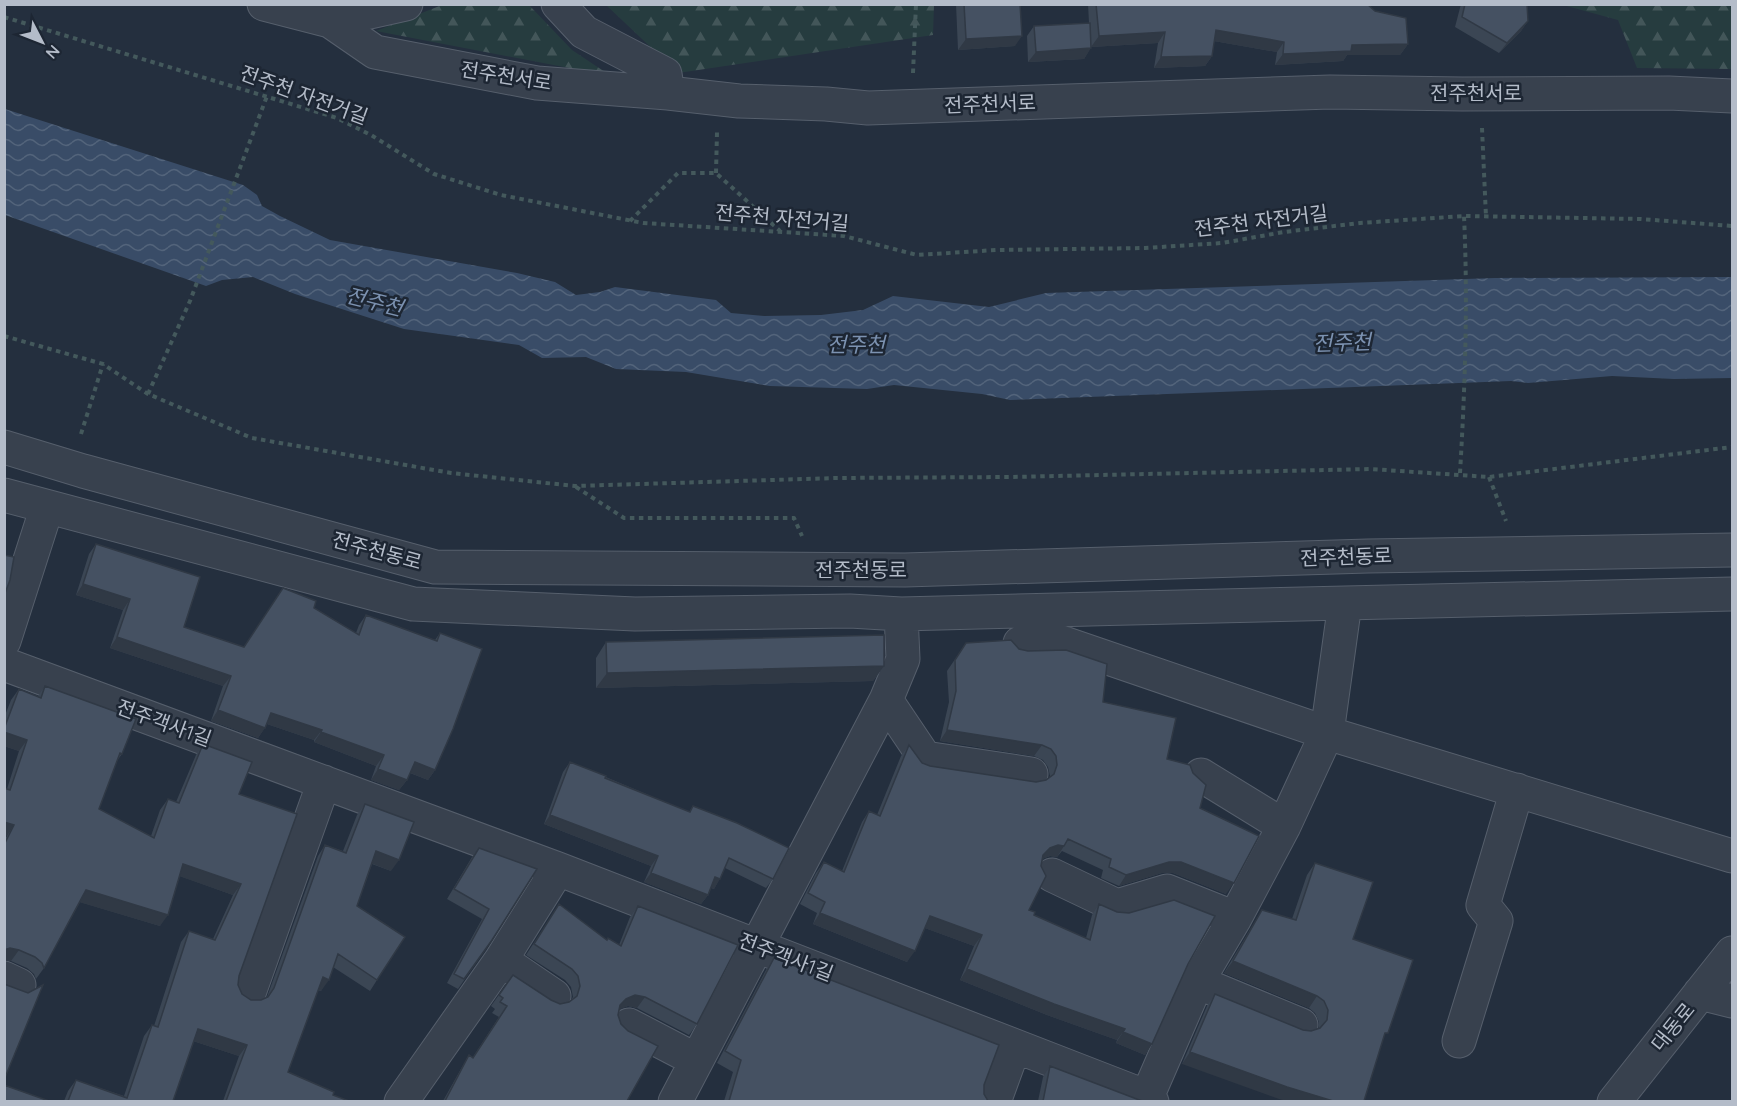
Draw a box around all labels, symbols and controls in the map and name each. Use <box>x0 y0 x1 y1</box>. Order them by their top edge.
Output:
north arrow <box>12 12 72 72</box>
text: N <box>42 41 65 63</box>
street label: 전주천서로 <box>459 56 553 95</box>
street label: 전주천 자전거길 <box>237 60 372 129</box>
street label: 전주천서로 <box>1430 80 1522 105</box>
street label: 전주천서로 <box>944 89 1036 118</box>
street label: 전주천 자전거길 <box>714 199 850 236</box>
street label: 전주천 자전거길 <box>1193 200 1329 241</box>
water label: 전주천 <box>343 281 408 321</box>
water label: 전주천 <box>1313 328 1374 356</box>
water label: 전주천 <box>827 331 888 357</box>
street label: 전주천동로 <box>329 527 425 574</box>
street label: 전주천동로 <box>1300 542 1392 571</box>
street label: 전주천동로 <box>815 557 907 582</box>
street label: 전주객사1길 <box>113 694 215 751</box>
street label: 전주객사1길 <box>735 927 837 986</box>
street label: 대동로 <box>1646 997 1700 1056</box>

